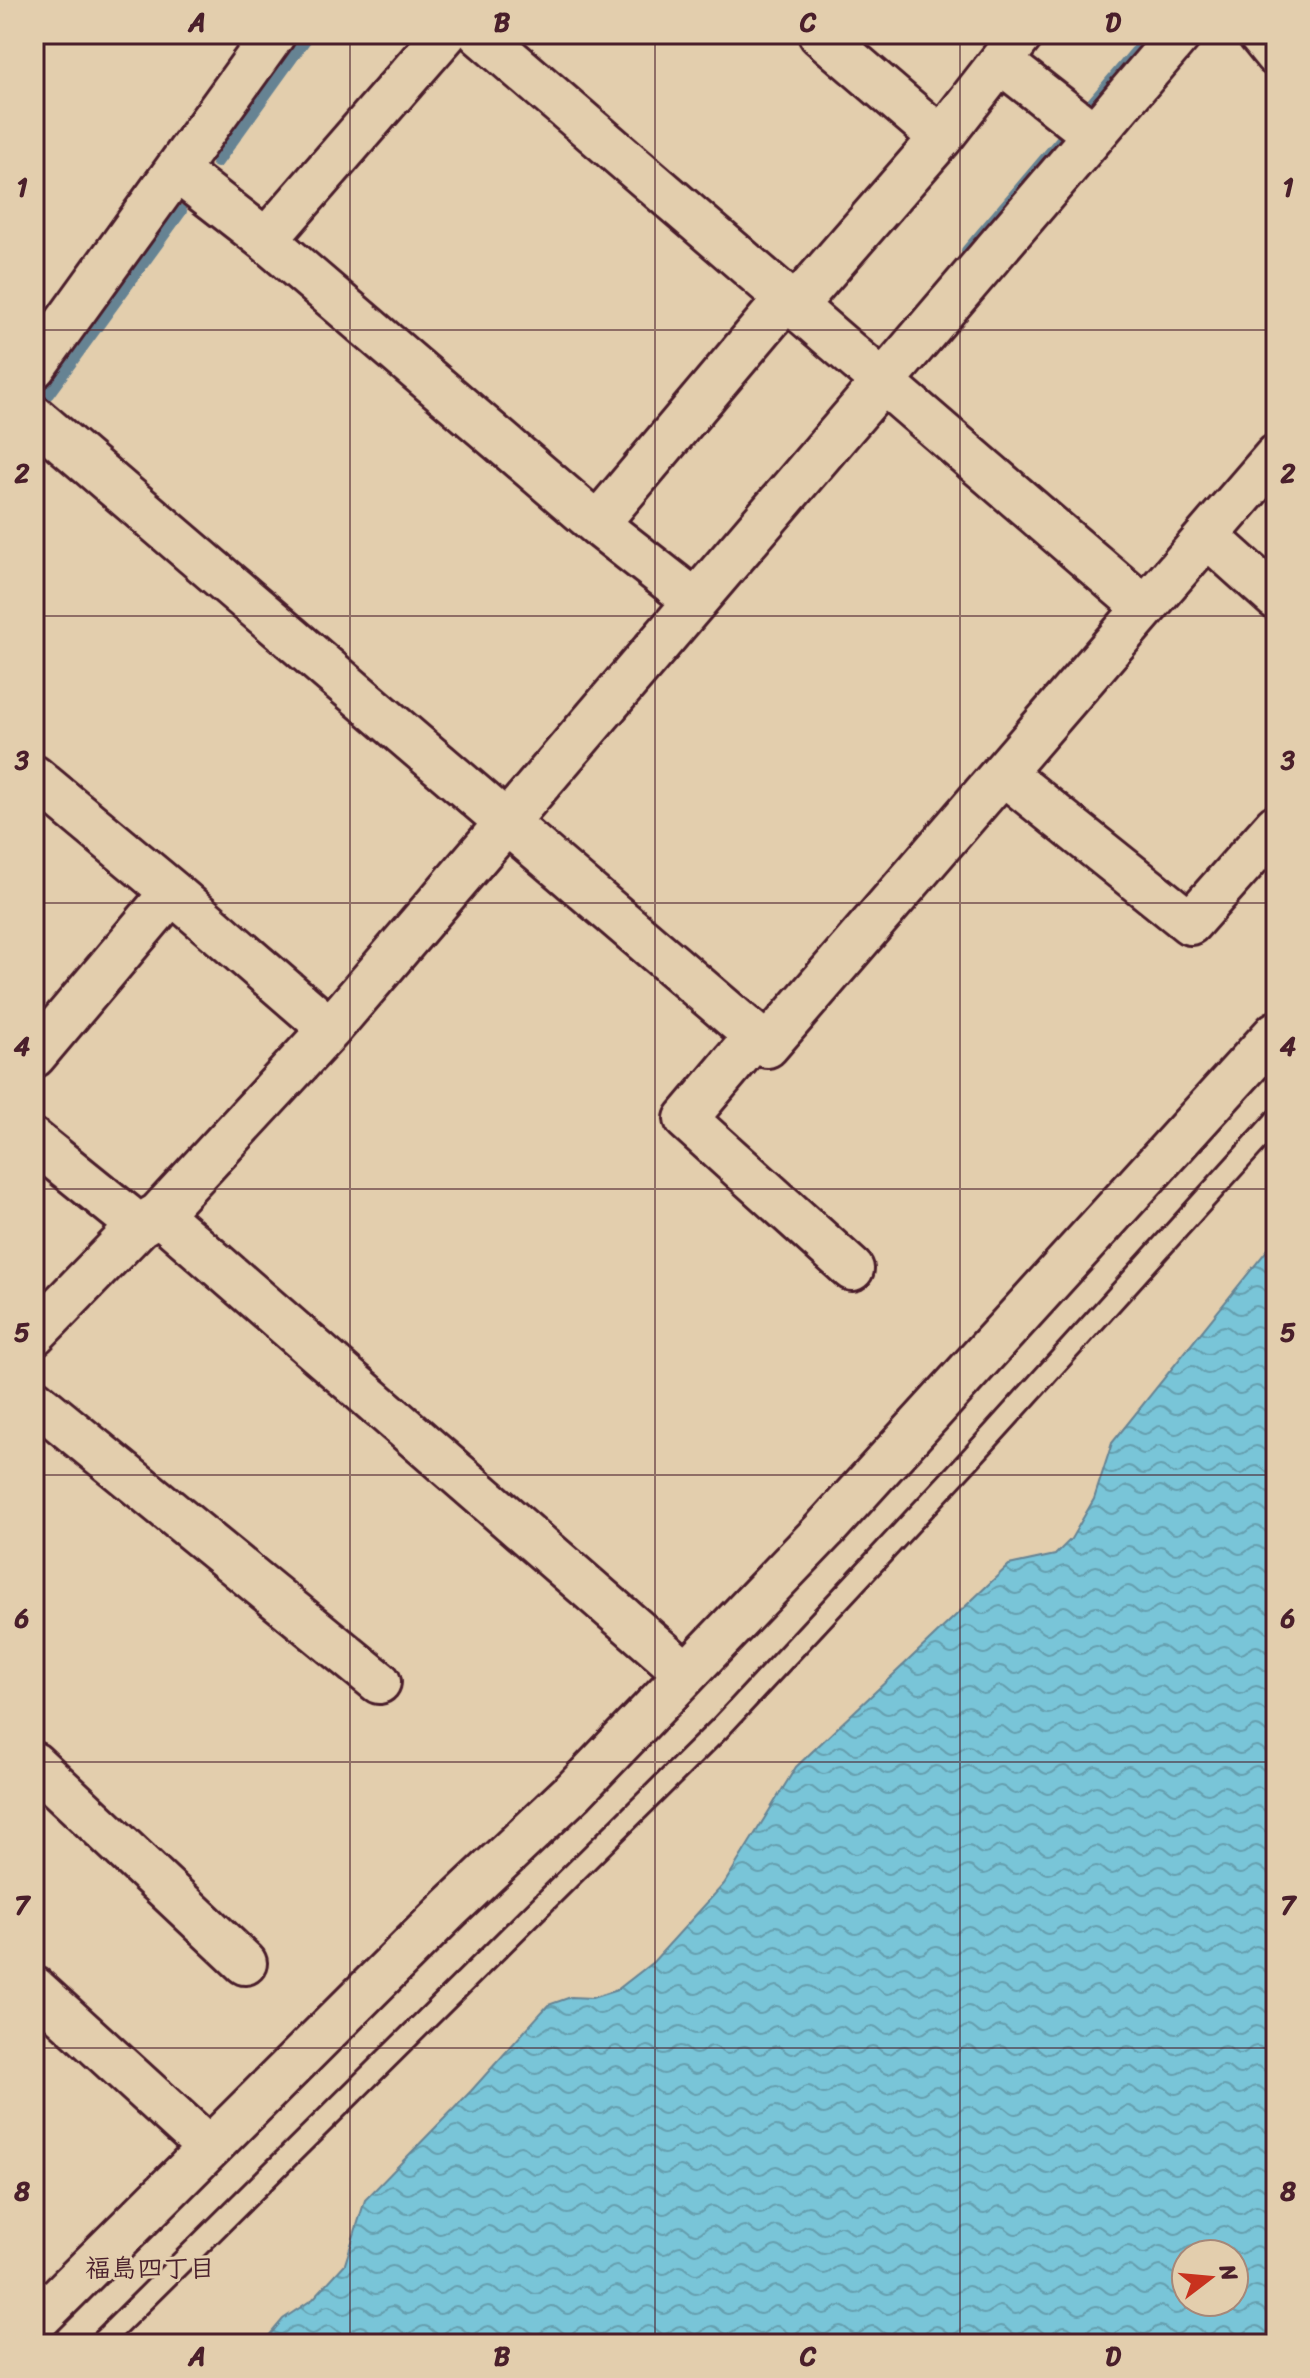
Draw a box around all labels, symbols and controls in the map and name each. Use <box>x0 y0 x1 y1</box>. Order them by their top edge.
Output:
text: A <box>187 0 206 45</box>
text: B <box>494 0 511 45</box>
text: C <box>799 0 817 45</box>
text: D <box>1105 0 1121 45</box>
text: 1 <box>16 164 28 210</box>
text: 1 <box>1282 164 1294 210</box>
text: 2 <box>13 450 30 496</box>
text: 2 <box>1279 450 1296 496</box>
text: 3 <box>14 737 30 783</box>
text: 3 <box>1280 737 1296 783</box>
text: 4 <box>14 1023 30 1069</box>
text: 4 <box>1280 1023 1296 1069</box>
text: 5 <box>14 1309 30 1355</box>
text: 5 <box>1280 1309 1296 1355</box>
text: 6 <box>14 1595 30 1641</box>
text: 6 <box>1280 1595 1296 1641</box>
text: 7 <box>15 1882 32 1928</box>
text: 7 <box>1281 1882 1298 1928</box>
text: 8 <box>13 2168 30 2214</box>
text: 8 <box>1279 2168 1296 2214</box>
north arrow <box>1170 2238 1250 2318</box>
district label: 福島四丁目 <box>85 2245 215 2291</box>
text: N <box>1208 2259 1250 2286</box>
text: A <box>187 2333 206 2378</box>
text: B <box>494 2333 511 2378</box>
text: C <box>799 2333 817 2378</box>
text: D <box>1105 2333 1121 2378</box>

